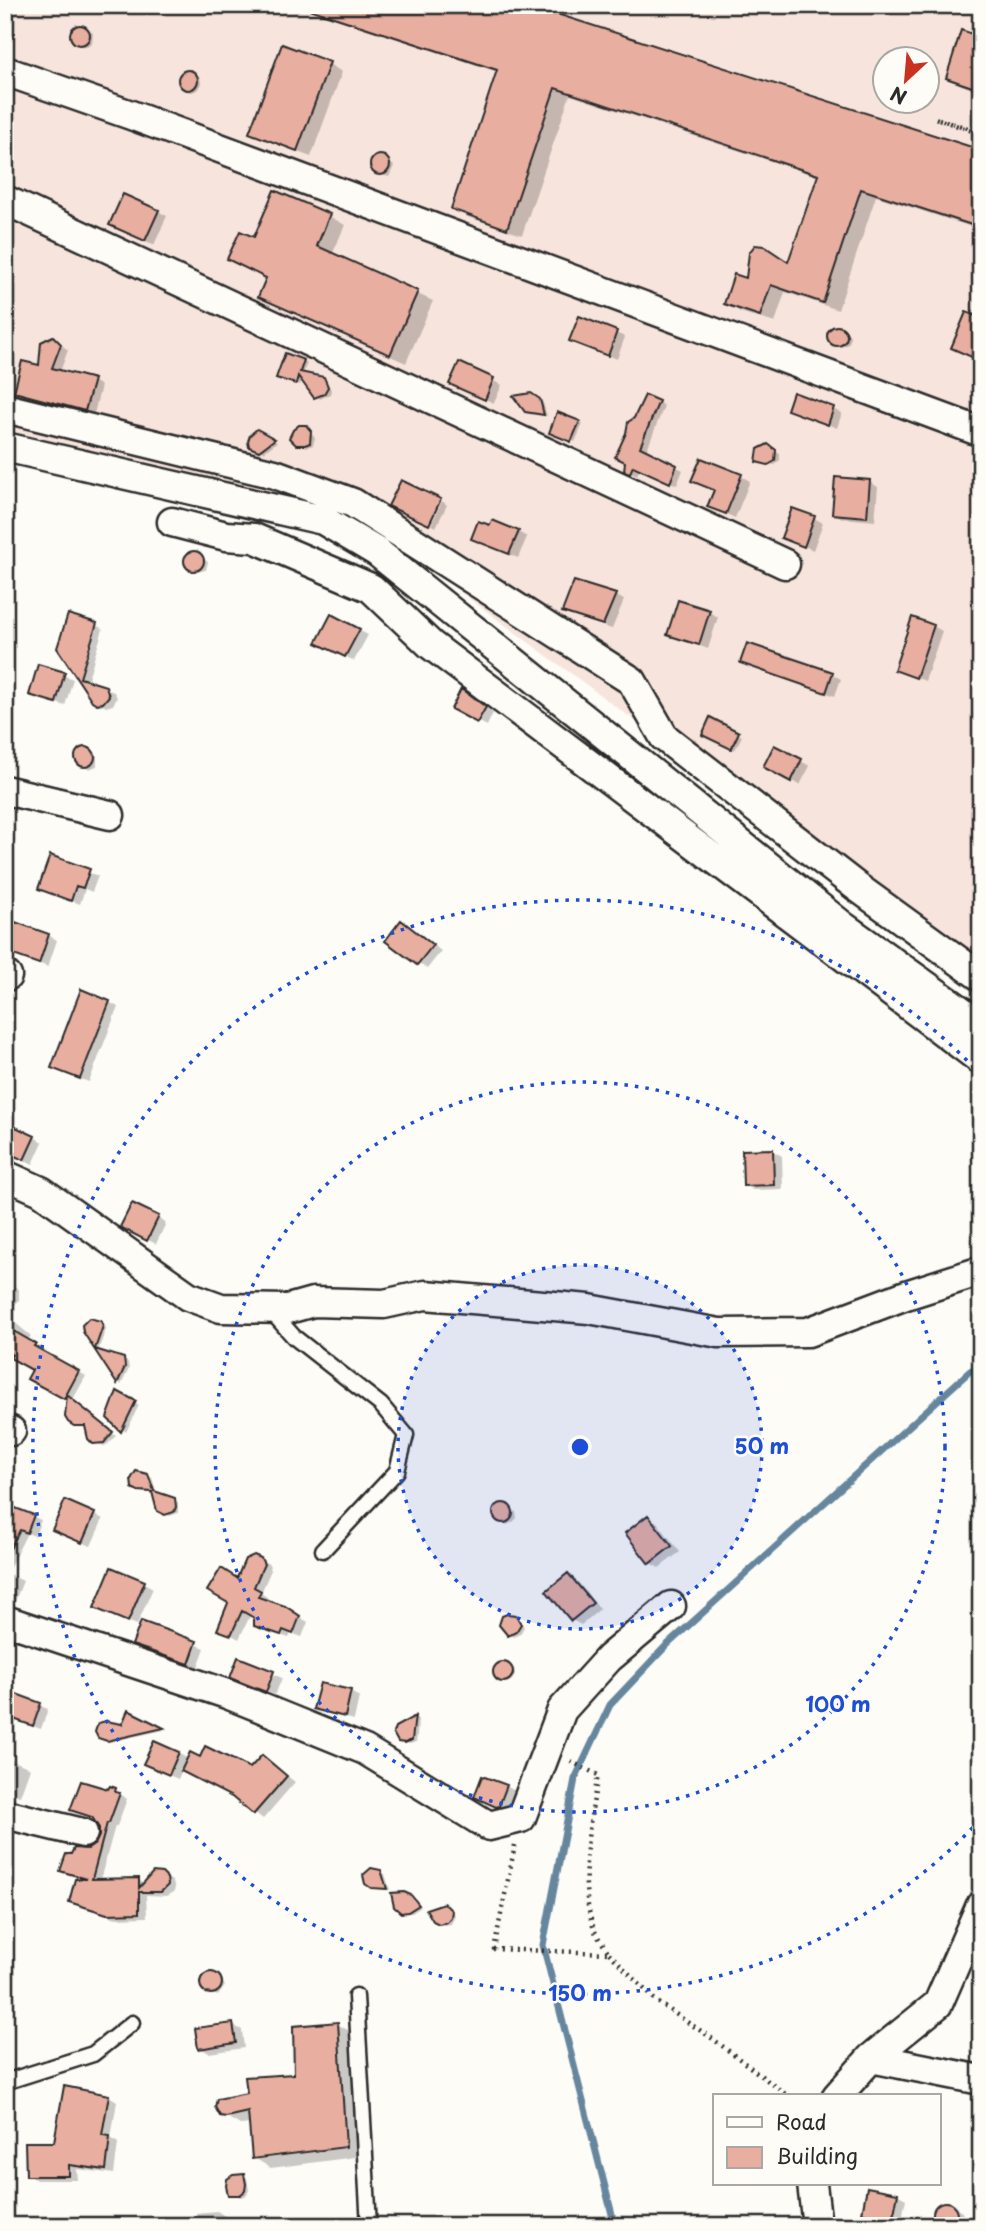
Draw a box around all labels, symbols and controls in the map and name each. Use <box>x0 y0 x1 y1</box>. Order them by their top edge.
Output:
north arrow <box>870 46 940 116</box>
text: N <box>885 80 911 112</box>
text: 50 m <box>735 1429 789 1461</box>
centre of rings <box>568 1435 592 1459</box>
text: 100 m <box>805 1687 871 1719</box>
text: 150 m <box>548 1976 612 2008</box>
legend <box>713 2094 940 2186</box>
text: Road <box>776 2105 827 2137</box>
text: Building <box>776 2139 858 2171</box>

